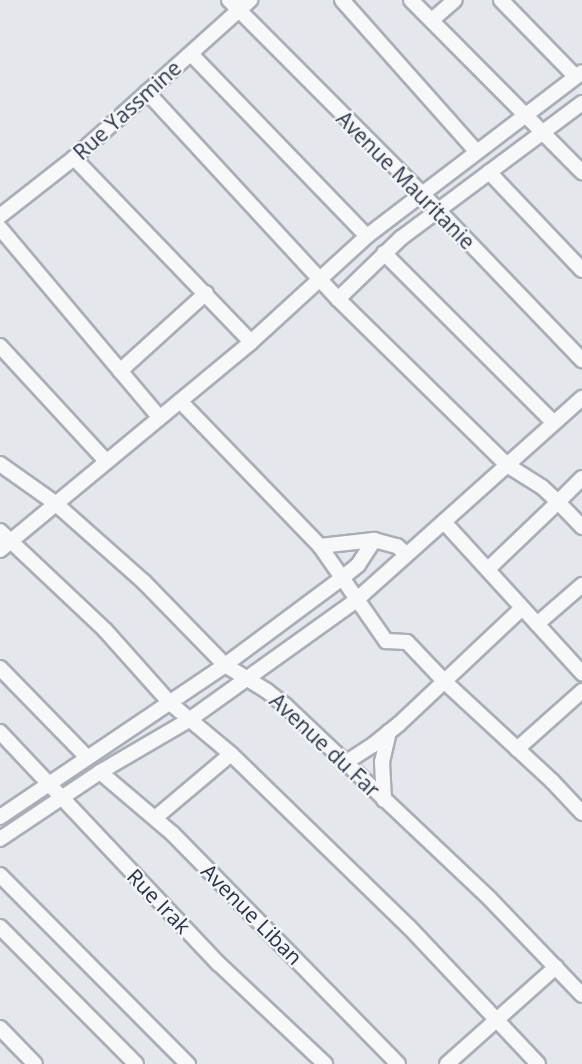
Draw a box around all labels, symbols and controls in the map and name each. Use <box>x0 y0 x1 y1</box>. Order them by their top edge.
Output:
street label: Rue Yassmine <box>68 55 186 165</box>
street label: Avenue Mauritanie <box>332 106 480 254</box>
street label: Avenue du Far <box>265 688 385 802</box>
street label: Avenue Liban <box>196 858 308 970</box>
street label: Rue Irak <box>122 863 196 939</box>

